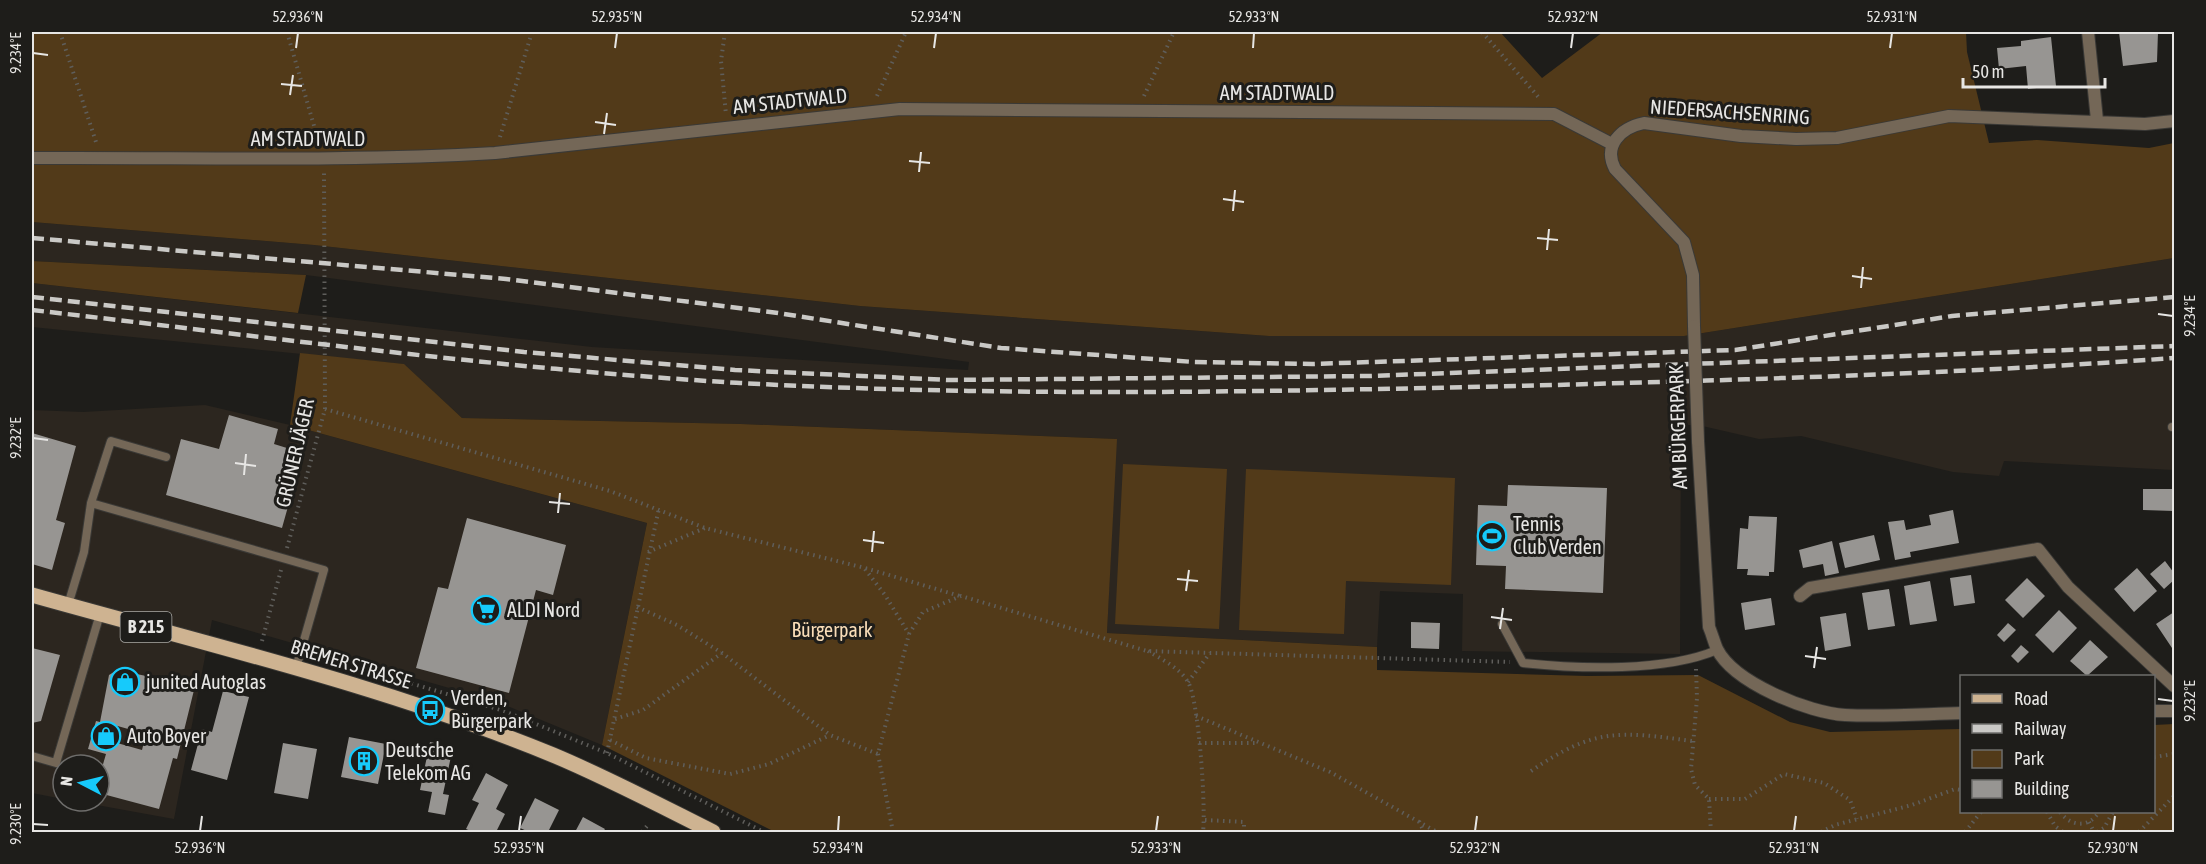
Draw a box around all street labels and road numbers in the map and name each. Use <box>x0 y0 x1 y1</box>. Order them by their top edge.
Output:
street label: AM STADTWALD <box>1220 81 1334 104</box>
street label: AM STADTWALD <box>732 83 848 118</box>
street label: NIEDERSACHSENRING <box>1649 94 1811 129</box>
street label: AM STADTWALD <box>251 127 365 150</box>
street label: AM BÜRGERPARK <box>1664 364 1691 490</box>
street label: GRÜNER JÄGER <box>271 396 318 509</box>
road number: B 215 <box>120 612 172 642</box>
street label: BREMER STRASSE <box>288 634 415 693</box>

